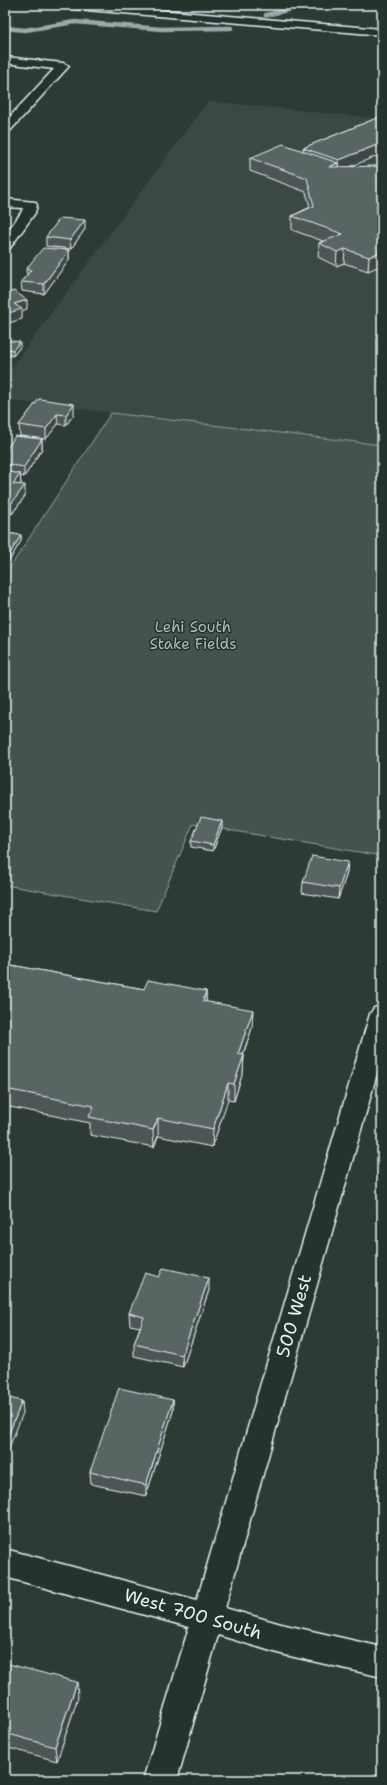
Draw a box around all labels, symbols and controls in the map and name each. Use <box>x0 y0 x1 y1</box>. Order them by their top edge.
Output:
park label: Lehi South Stake Fields <box>149 617 237 654</box>
street label: 500 West <box>271 1272 317 1360</box>
street label: West 700 South <box>121 1583 265 1645</box>

